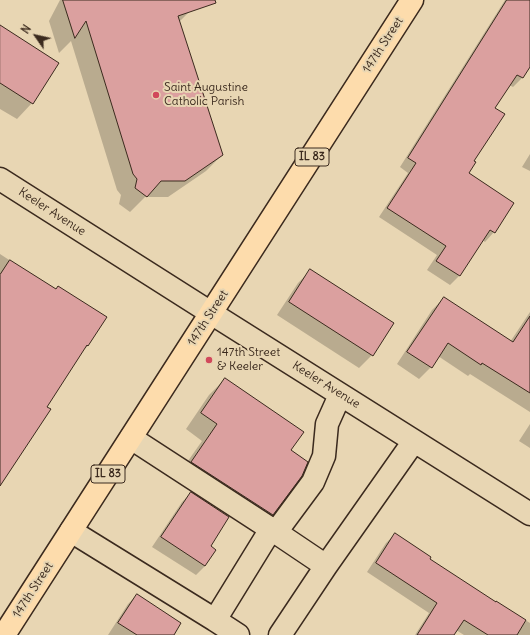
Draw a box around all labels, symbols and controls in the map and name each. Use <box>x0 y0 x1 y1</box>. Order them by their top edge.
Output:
street label: 147th Street <box>360 15 406 75</box>
north arrow <box>16 16 56 56</box>
text: N <box>18 22 34 36</box>
place label: Saint Augustine Catholic Parish <box>164 81 248 109</box>
marker: Saint Augustine Catholic Parish <box>151 90 161 100</box>
road number: IL 83 <box>295 148 329 166</box>
street label: Keeler Avenue <box>16 185 88 239</box>
street label: 147th Street <box>185 288 231 348</box>
place label: 147th Street & Keeler <box>217 346 280 374</box>
marker: 147th Street & Keeler <box>204 355 214 365</box>
street label: Keeler Avenue <box>289 358 363 412</box>
road number: IL 83 <box>91 465 125 483</box>
street label: 147th Street <box>10 560 56 620</box>

